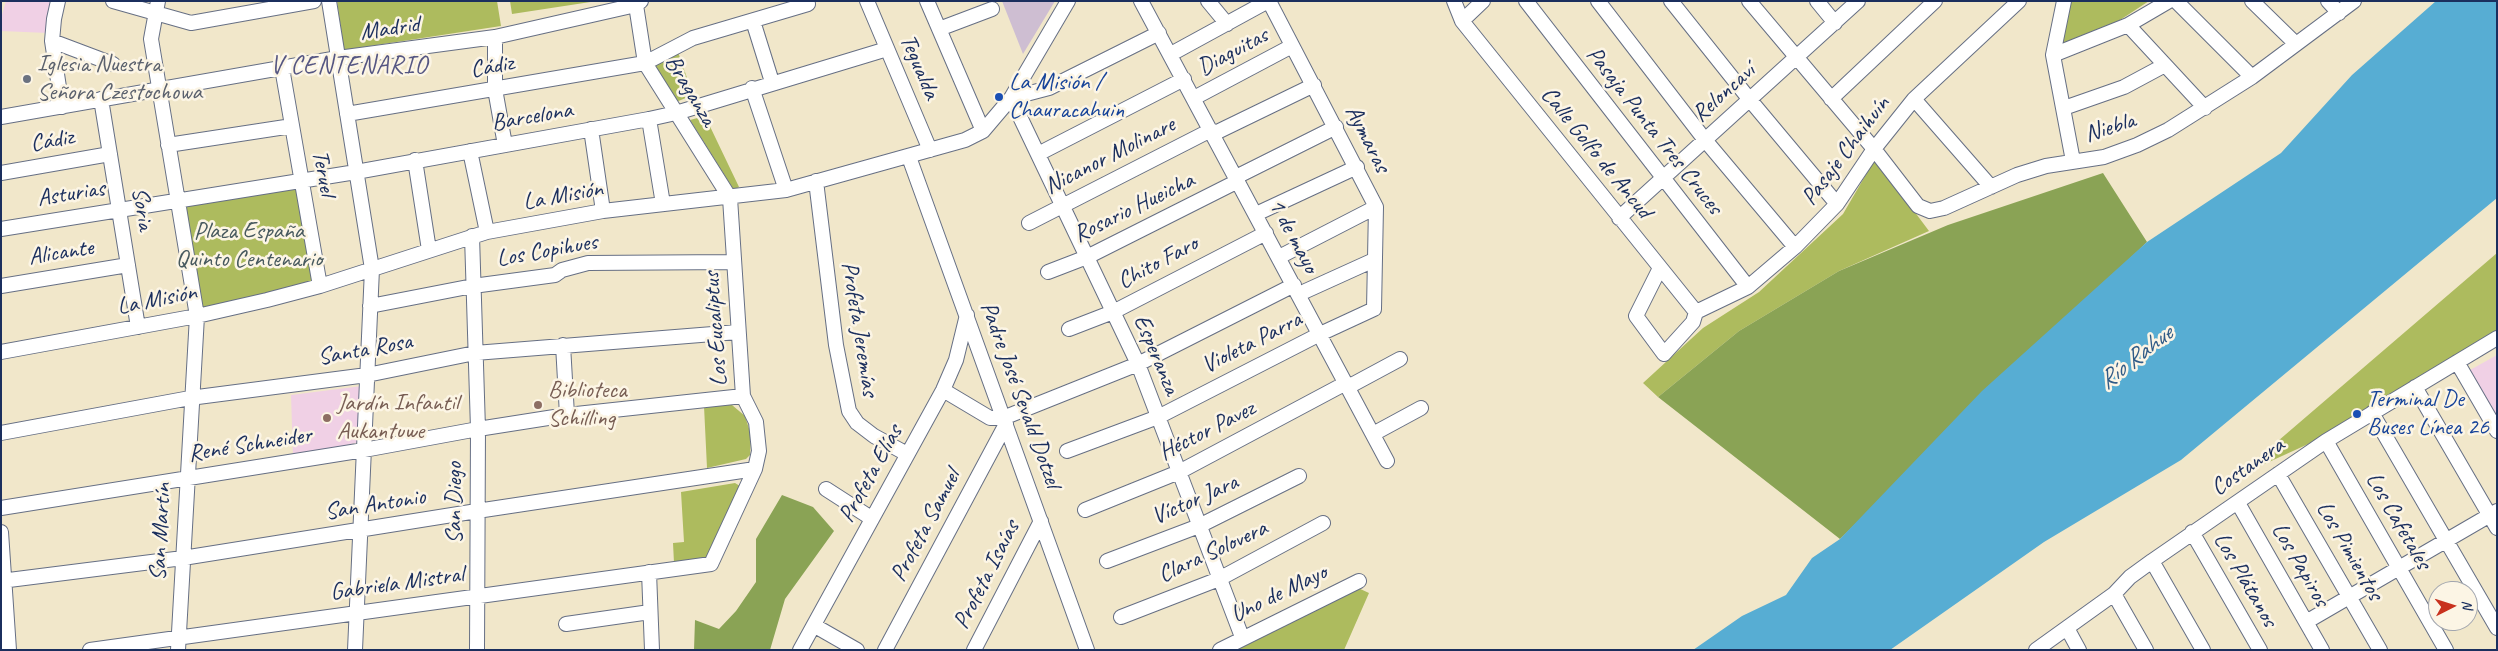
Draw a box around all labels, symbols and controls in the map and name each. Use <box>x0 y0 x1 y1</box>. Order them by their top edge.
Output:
street label: Madrid <box>358 11 422 47</box>
street label: Diaguitas <box>1193 21 1273 83</box>
street label: Tegualda <box>892 30 946 104</box>
street label: Pasaja Punta Tres Cruces <box>1579 41 1729 221</box>
street label: Cádiz <box>468 49 516 85</box>
street label: Braganza <box>658 50 722 132</box>
place label: Iglesia Nuestra Señora Czestochowa <box>37 51 202 107</box>
district label: V CENTENARIO <box>270 51 428 81</box>
street label: Reloncaví <box>1686 57 1762 129</box>
place label: La Misión / Chauracahuin <box>1009 69 1124 125</box>
marker: Iglesia Nuestra Señora Czestochowa <box>21 73 33 85</box>
street label: Calle Golfo de Ancud <box>1534 81 1658 225</box>
marker: La Misión / Chauracahuin <box>993 91 1005 103</box>
street label: Pasaje Chaihuín <box>1796 91 1896 211</box>
street label: Barcelona <box>489 96 575 138</box>
street label: Aymaras <box>1338 101 1396 177</box>
street label: Niebla <box>2081 107 2139 149</box>
street label: Nicanor Molinare <box>1040 111 1180 201</box>
street label: Cádiz <box>28 123 76 159</box>
street label: Teruel <box>305 148 341 198</box>
street label: Rosario Hueicha <box>1069 166 1199 250</box>
street label: Asturias <box>35 174 107 214</box>
street label: La Misión <box>521 175 605 217</box>
street label: Soria <box>124 186 160 232</box>
street label: 1 de mayo <box>1261 194 1325 278</box>
park label: Plaza España Quinto Centenario <box>176 218 322 274</box>
street label: Los Copihues <box>494 228 600 274</box>
street label: Chito Faro <box>1113 230 1203 296</box>
street label: Alicante <box>27 234 95 272</box>
street label: Profeta Jeremías <box>834 260 884 398</box>
street label: Los Eucaliptus <box>698 271 734 387</box>
street label: La Misión <box>115 278 199 322</box>
street label: Padre José Sevald Dotzel <box>973 298 1067 492</box>
street label: Violeta Parra <box>1197 306 1307 380</box>
street label: Esperanza <box>1126 311 1186 399</box>
water label: Río Rahue <box>2093 320 2179 396</box>
street label: Santa Rosa <box>316 328 414 372</box>
place label: Biblioteca Schilling <box>548 377 627 433</box>
place label: Terminal De Buses Línea 26 <box>2367 386 2489 442</box>
place label: Jardín Infantil Aukantuwe <box>337 390 459 446</box>
street label: Héctor Pavez <box>1154 395 1260 467</box>
marker: Biblioteca Schilling <box>532 399 544 411</box>
marker: Terminal De Buses Línea 26 <box>2351 408 2363 420</box>
marker: Jardín Infantil Aukantuwe <box>321 412 333 424</box>
street label: Profeta Elías <box>833 420 909 528</box>
street label: René Schneider <box>186 421 314 469</box>
street label: Costanera <box>2206 431 2290 503</box>
street label: San Diego <box>441 462 469 544</box>
street label: Profeta Samuel <box>884 465 968 587</box>
street label: Los Cafetales <box>2359 467 2437 575</box>
street label: Víctor Jara <box>1147 468 1243 532</box>
street label: San Martín <box>144 482 178 582</box>
street label: San Antonio <box>323 483 427 527</box>
street label: Los Pimientos <box>2309 496 2389 606</box>
street label: Clara Solovera <box>1154 514 1272 590</box>
street label: Profeta Isaías <box>947 516 1027 634</box>
street label: Los Papiros <box>2264 518 2336 612</box>
street label: Los Plátanos <box>2206 528 2284 632</box>
street label: Uno de Mayo <box>1226 558 1332 630</box>
street label: Gabriela Mistral <box>328 560 466 608</box>
north arrow <box>2428 581 2478 631</box>
text: N <box>2459 600 2476 610</box>

